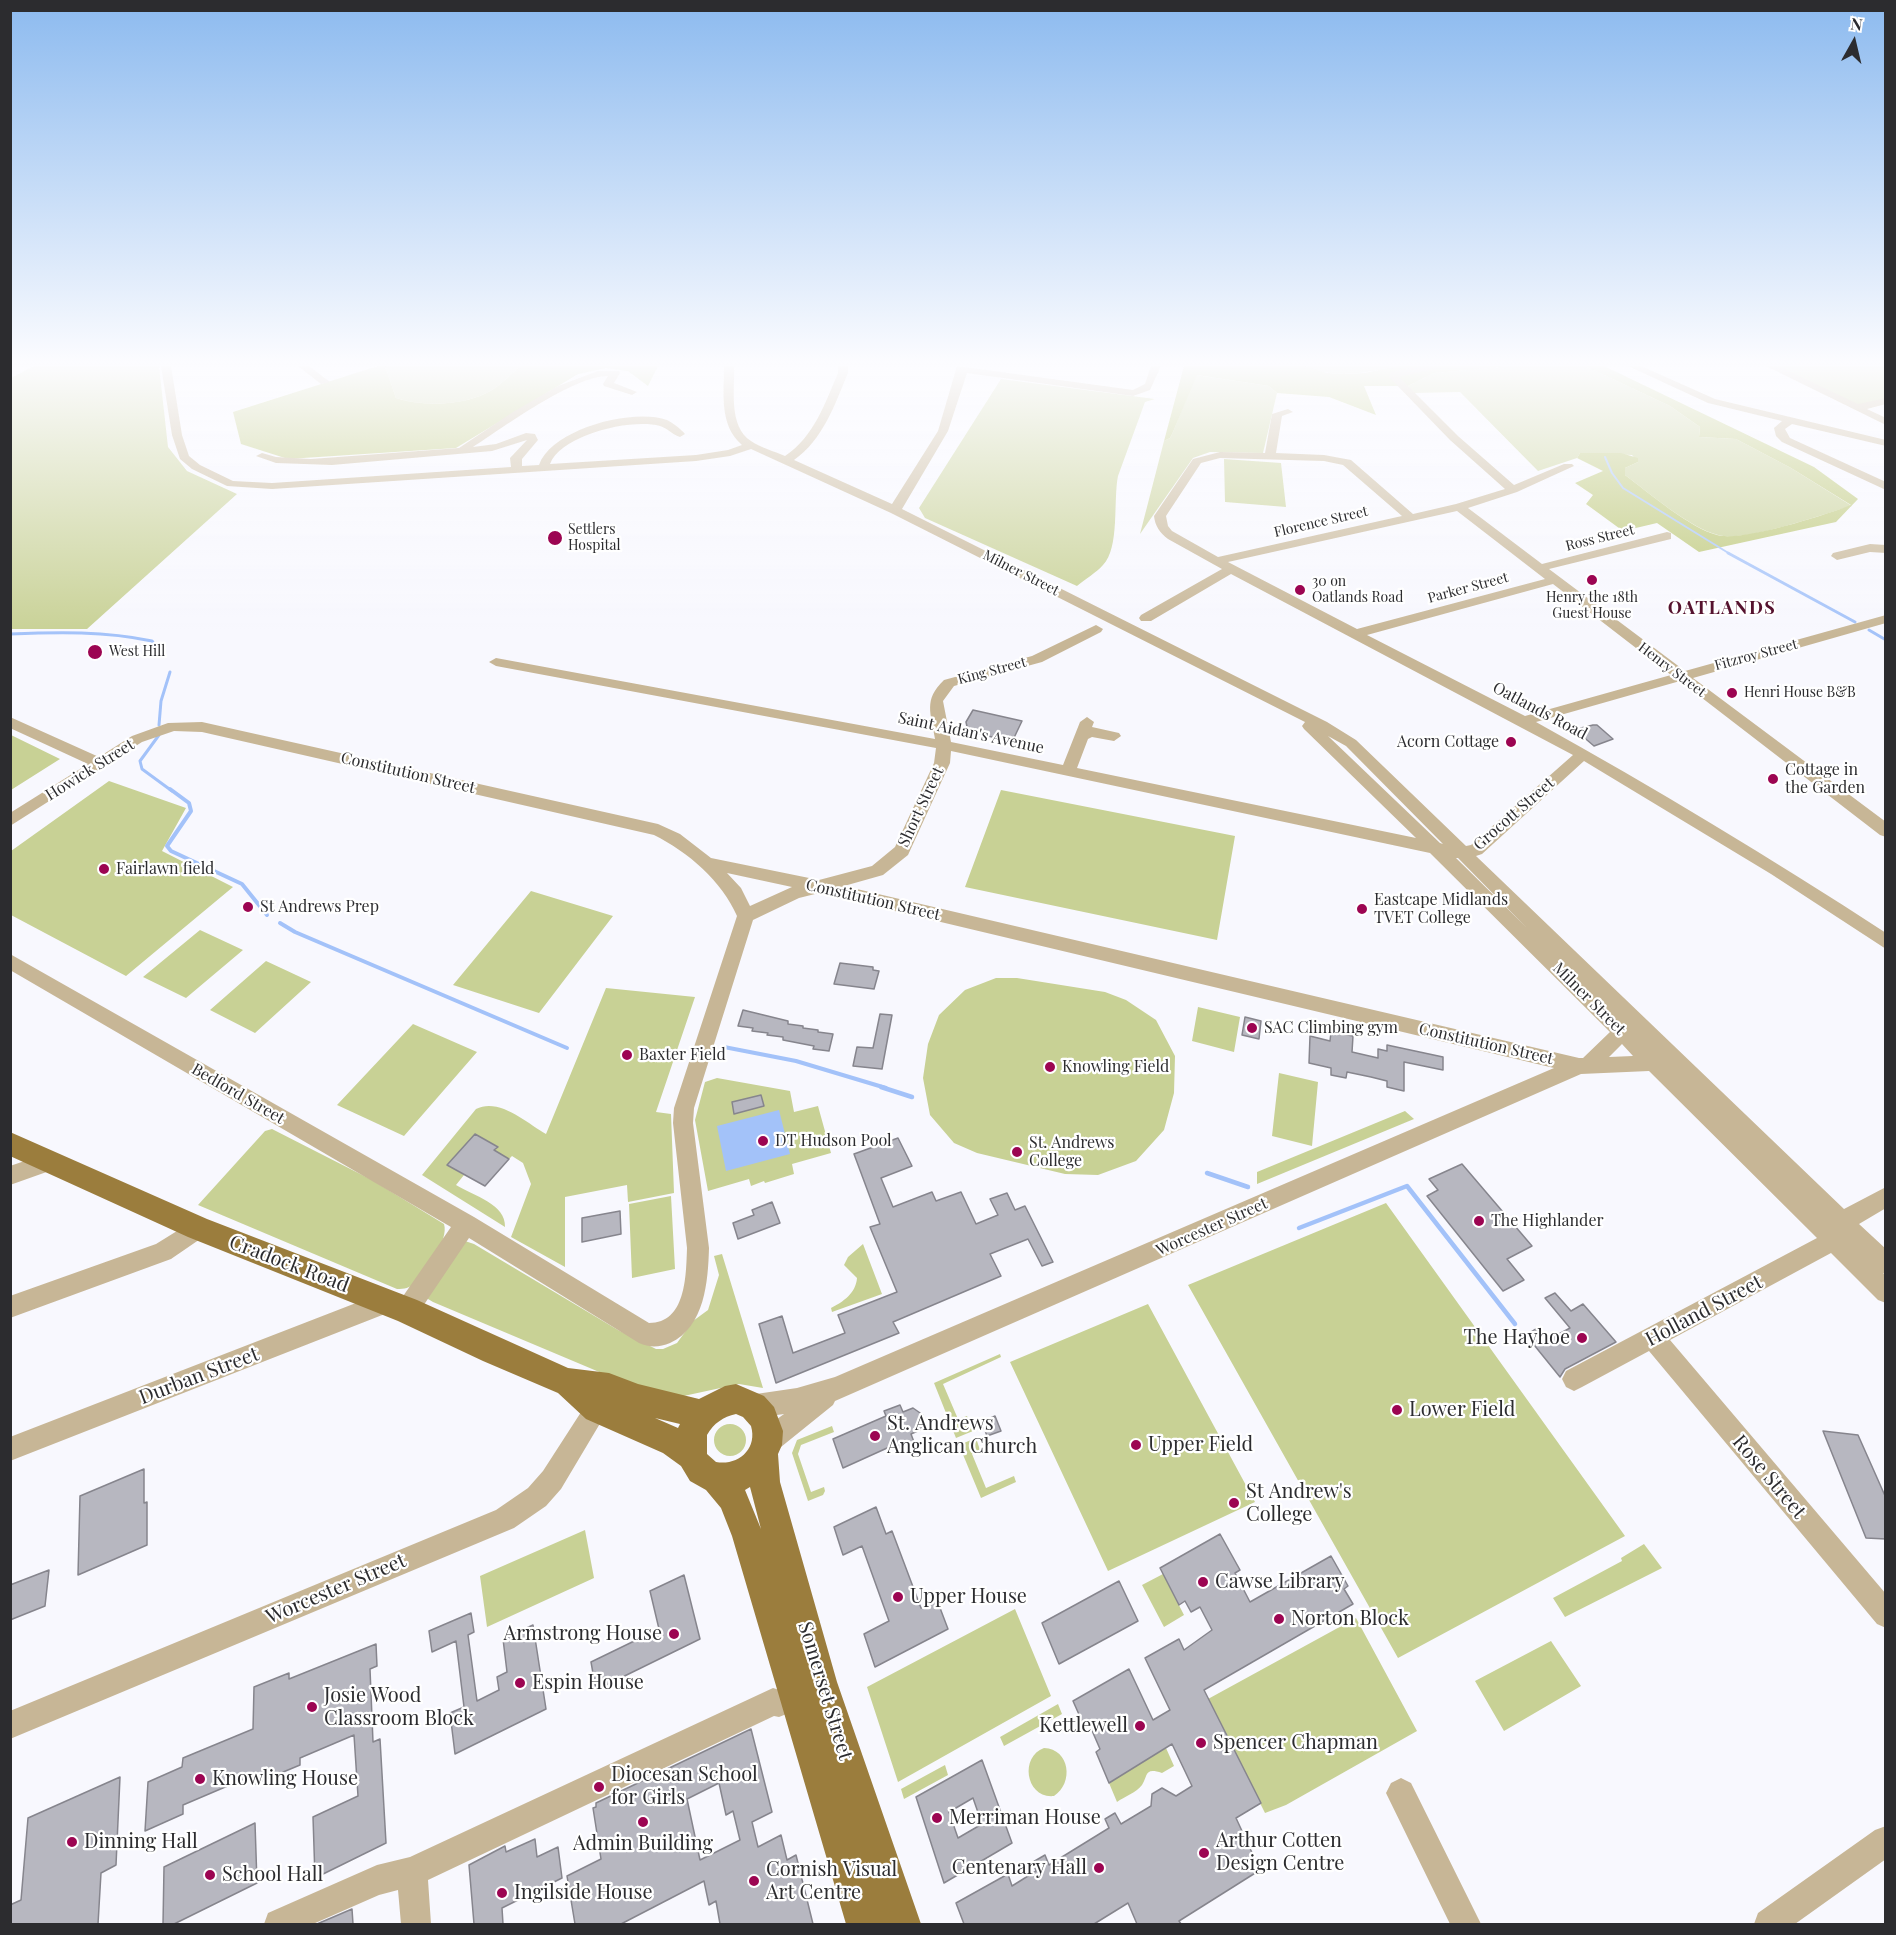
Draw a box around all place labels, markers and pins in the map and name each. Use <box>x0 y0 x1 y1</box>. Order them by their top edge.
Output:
place label: Settlers Hospital <box>568 522 620 554</box>
marker: Settlers Hospital <box>546 529 564 547</box>
marker: Henry the 18th Guest House <box>1585 573 1599 587</box>
place label: 30 on Oatlands Road <box>1312 574 1403 606</box>
marker: 30 on Oatlands Road <box>1293 583 1307 597</box>
place label: Henry the 18th Guest House <box>1546 590 1638 622</box>
marker: West Hill <box>86 643 104 661</box>
place label: West Hill <box>109 644 165 660</box>
place label: Henri House B&B <box>1744 685 1856 701</box>
marker: Henri House B&B <box>1725 686 1739 700</box>
place label: Acorn Cottage <box>1397 732 1499 752</box>
marker: Acorn Cottage <box>1504 735 1518 749</box>
place label: Cottage in the Garden <box>1785 760 1865 798</box>
marker: Cottage in the Garden <box>1766 772 1780 786</box>
place label: Fairlawn field <box>116 859 214 879</box>
marker: Fairlawn field <box>97 862 111 876</box>
place label: Eastcape Midlands TVET College <box>1374 890 1508 928</box>
place label: St Andrews Prep <box>260 897 379 917</box>
marker: St Andrews Prep <box>241 900 255 914</box>
marker: Eastcape Midlands TVET College <box>1355 902 1369 916</box>
place label: SAC Climbing gym <box>1264 1018 1398 1038</box>
marker: SAC Climbing gym <box>1245 1021 1259 1035</box>
place label: Baxter Field <box>639 1045 726 1065</box>
marker: Baxter Field <box>620 1048 634 1062</box>
place label: Knowling Field <box>1062 1057 1169 1077</box>
marker: Knowling Field <box>1043 1060 1057 1074</box>
place label: DT Hudson Pool <box>775 1131 892 1151</box>
place label: St. Andrews College <box>1029 1133 1114 1171</box>
marker: DT Hudson Pool <box>756 1134 770 1148</box>
marker: St. Andrews College <box>1010 1145 1024 1159</box>
place label: The Highlander <box>1491 1211 1604 1231</box>
marker: The Highlander <box>1472 1214 1486 1228</box>
place label: The Hayhoe <box>1464 1326 1570 1350</box>
marker: The Hayhoe <box>1575 1331 1589 1345</box>
place label: Lower Field <box>1409 1398 1515 1422</box>
marker: Lower Field <box>1390 1403 1404 1417</box>
place label: St. Andrews Anglican Church <box>887 1412 1037 1459</box>
marker: St. Andrews Anglican Church <box>868 1429 882 1443</box>
place label: Upper Field <box>1148 1433 1253 1457</box>
marker: Upper Field <box>1129 1438 1143 1452</box>
place label: St Andrew's College <box>1246 1480 1352 1527</box>
marker: St Andrew's College <box>1227 1496 1241 1510</box>
place label: Cawse Library <box>1215 1570 1345 1594</box>
marker: Cawse Library <box>1196 1575 1210 1589</box>
place label: Upper House <box>910 1585 1027 1609</box>
marker: Upper House <box>891 1590 905 1604</box>
place label: Norton Block <box>1291 1607 1409 1631</box>
marker: Norton Block <box>1272 1612 1286 1626</box>
place label: Armstrong House <box>504 1622 662 1646</box>
marker: Armstrong House <box>667 1627 681 1641</box>
place label: Espin House <box>532 1671 644 1695</box>
marker: Espin House <box>513 1676 527 1690</box>
place label: Josie Wood Classroom Block <box>324 1684 474 1731</box>
marker: Josie Wood Classroom Block <box>305 1700 319 1714</box>
place label: Kettlewell <box>1039 1714 1128 1738</box>
marker: Kettlewell <box>1133 1719 1147 1733</box>
place label: Spencer Chapman <box>1213 1731 1378 1755</box>
marker: Spencer Chapman <box>1194 1736 1208 1750</box>
place label: Diocesan School for Girls <box>611 1763 758 1810</box>
place label: Knowling House <box>212 1767 358 1791</box>
marker: Knowling House <box>193 1772 207 1786</box>
marker: Diocesan School for Girls <box>592 1780 606 1794</box>
place label: Merriman House <box>949 1806 1101 1830</box>
marker: Merriman House <box>930 1811 944 1825</box>
marker: Admin Building <box>636 1815 650 1829</box>
place label: Arthur Cotten Design Centre <box>1216 1829 1344 1876</box>
place label: Dinning Hall <box>84 1830 198 1854</box>
place label: Admin Building <box>573 1832 713 1856</box>
marker: Dinning Hall <box>65 1835 79 1849</box>
marker: Arthur Cotten Design Centre <box>1197 1846 1211 1860</box>
place label: Centenary Hall <box>952 1856 1087 1880</box>
place label: Cornish Visual Art Centre <box>766 1858 897 1905</box>
marker: Centenary Hall <box>1092 1861 1106 1875</box>
place label: School Hall <box>222 1863 323 1887</box>
marker: School Hall <box>203 1868 217 1882</box>
marker: Cornish Visual Art Centre <box>747 1874 761 1888</box>
place label: Ingilside House <box>514 1881 653 1905</box>
marker: Ingilside House <box>495 1886 509 1900</box>

